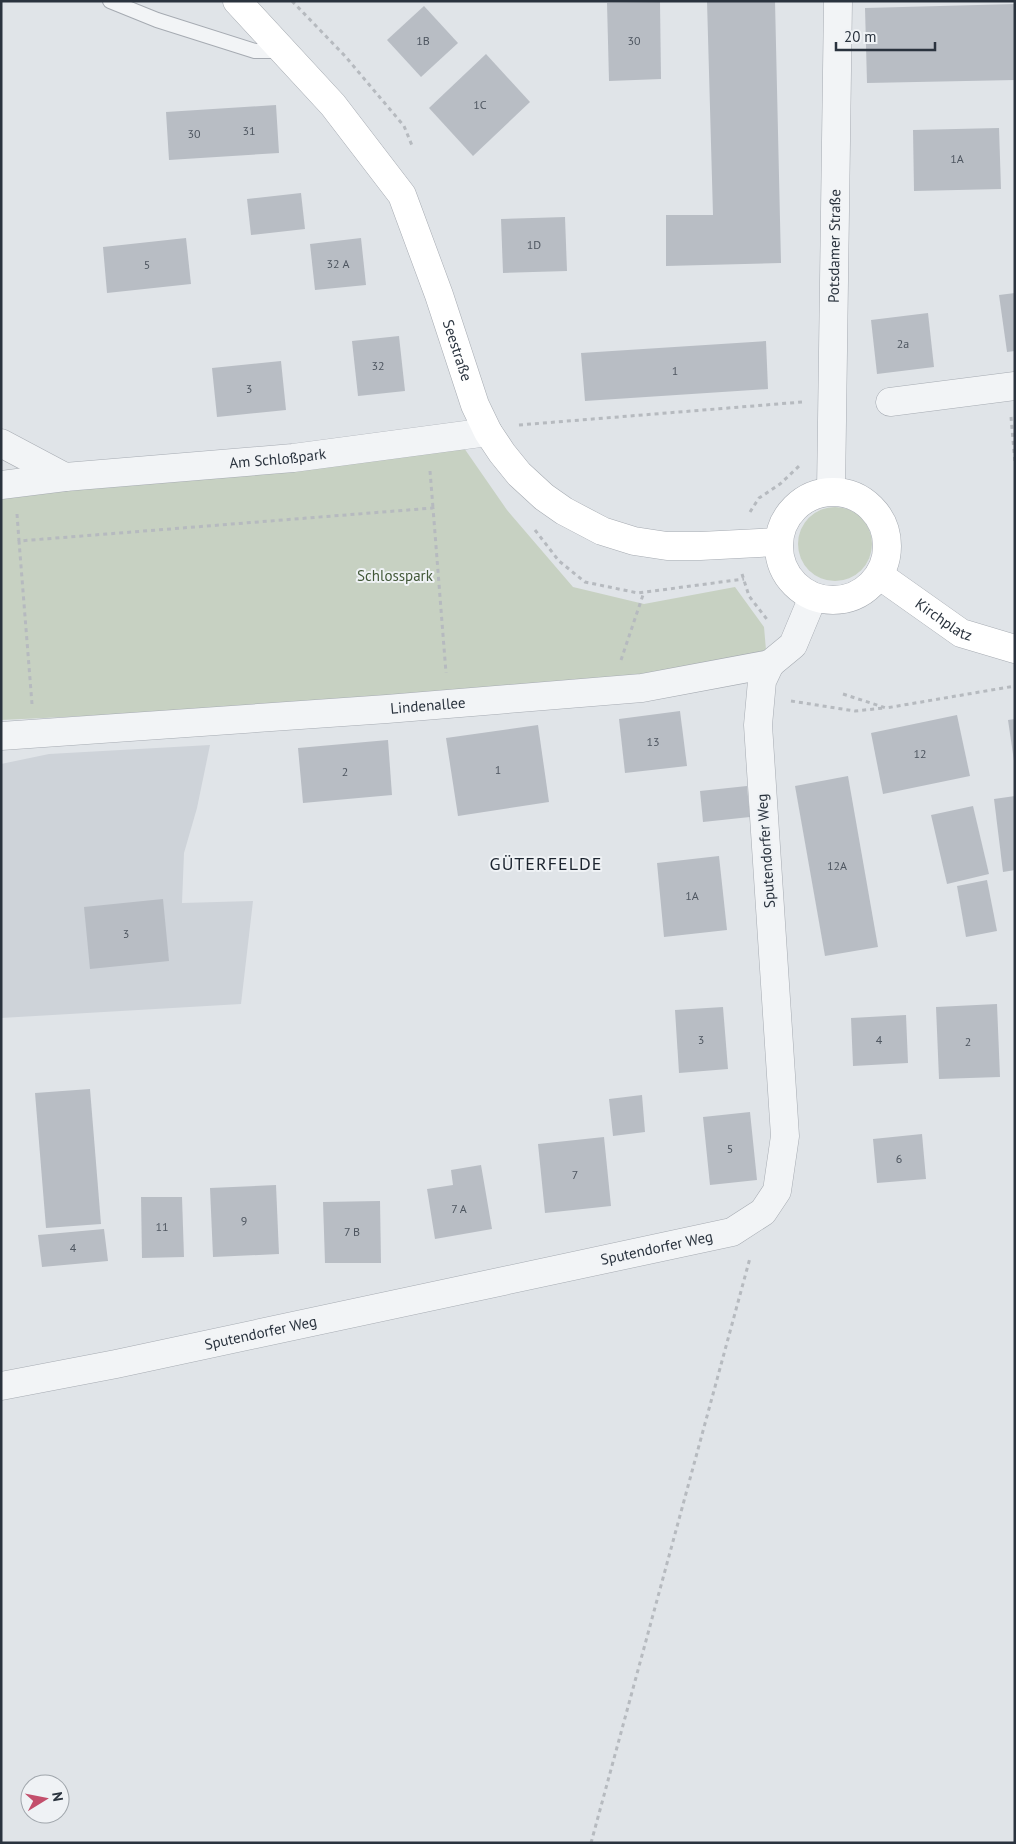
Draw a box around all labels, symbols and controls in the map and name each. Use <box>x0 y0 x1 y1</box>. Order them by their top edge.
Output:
scale bar <box>836 20 935 52</box>
text: 20 m <box>844 27 877 46</box>
house number: 1B <box>416 33 430 48</box>
house number: 30 <box>627 33 641 48</box>
house number: 1C <box>473 97 487 112</box>
house number: 31 <box>242 123 256 138</box>
house number: 30 <box>187 126 201 141</box>
house number: 1A <box>950 151 964 166</box>
street label: Potsdamer Straße <box>824 189 844 303</box>
house number: 1D <box>527 237 541 252</box>
house number: 32 A <box>327 256 349 271</box>
house number: 5 <box>144 257 150 272</box>
street label: Seestraße <box>439 317 477 384</box>
house number: 2a <box>897 336 909 351</box>
house number: 32 <box>371 358 385 373</box>
house number: 1 <box>672 363 678 378</box>
house number: 3 <box>246 381 252 396</box>
street label: Am Schloßpark <box>229 444 328 472</box>
park label: Schlosspark <box>357 566 434 585</box>
street label: Kirchplatz <box>912 594 974 645</box>
street label: Lindenallee <box>390 693 466 718</box>
house number: 13 <box>646 734 660 749</box>
house number: 12 <box>913 746 927 761</box>
house number: 1 <box>495 762 501 777</box>
house number: 2 <box>342 764 348 779</box>
street label: Sputendorfer Weg <box>752 793 779 909</box>
district label: GÜTERFELDE <box>490 852 602 875</box>
house number: 12A <box>827 858 847 873</box>
house number: 1A <box>685 888 699 903</box>
house number: 3 <box>123 926 129 941</box>
house number: 3 <box>698 1032 704 1047</box>
house number: 4 <box>876 1032 883 1047</box>
house number: 2 <box>965 1034 971 1049</box>
house number: 5 <box>727 1141 733 1156</box>
house number: 6 <box>896 1151 902 1166</box>
house number: 7 <box>572 1167 578 1182</box>
house number: 7 A <box>451 1201 467 1216</box>
house number: 9 <box>241 1213 247 1228</box>
house number: 11 <box>155 1219 169 1234</box>
house number: 7 B <box>344 1224 360 1239</box>
street label: Sputendorfer Weg <box>599 1226 715 1269</box>
house number: 4 <box>70 1240 77 1255</box>
street label: Sputendorfer Weg <box>203 1311 319 1354</box>
north arrow <box>20 1774 70 1824</box>
text: N <box>48 1791 67 1803</box>

